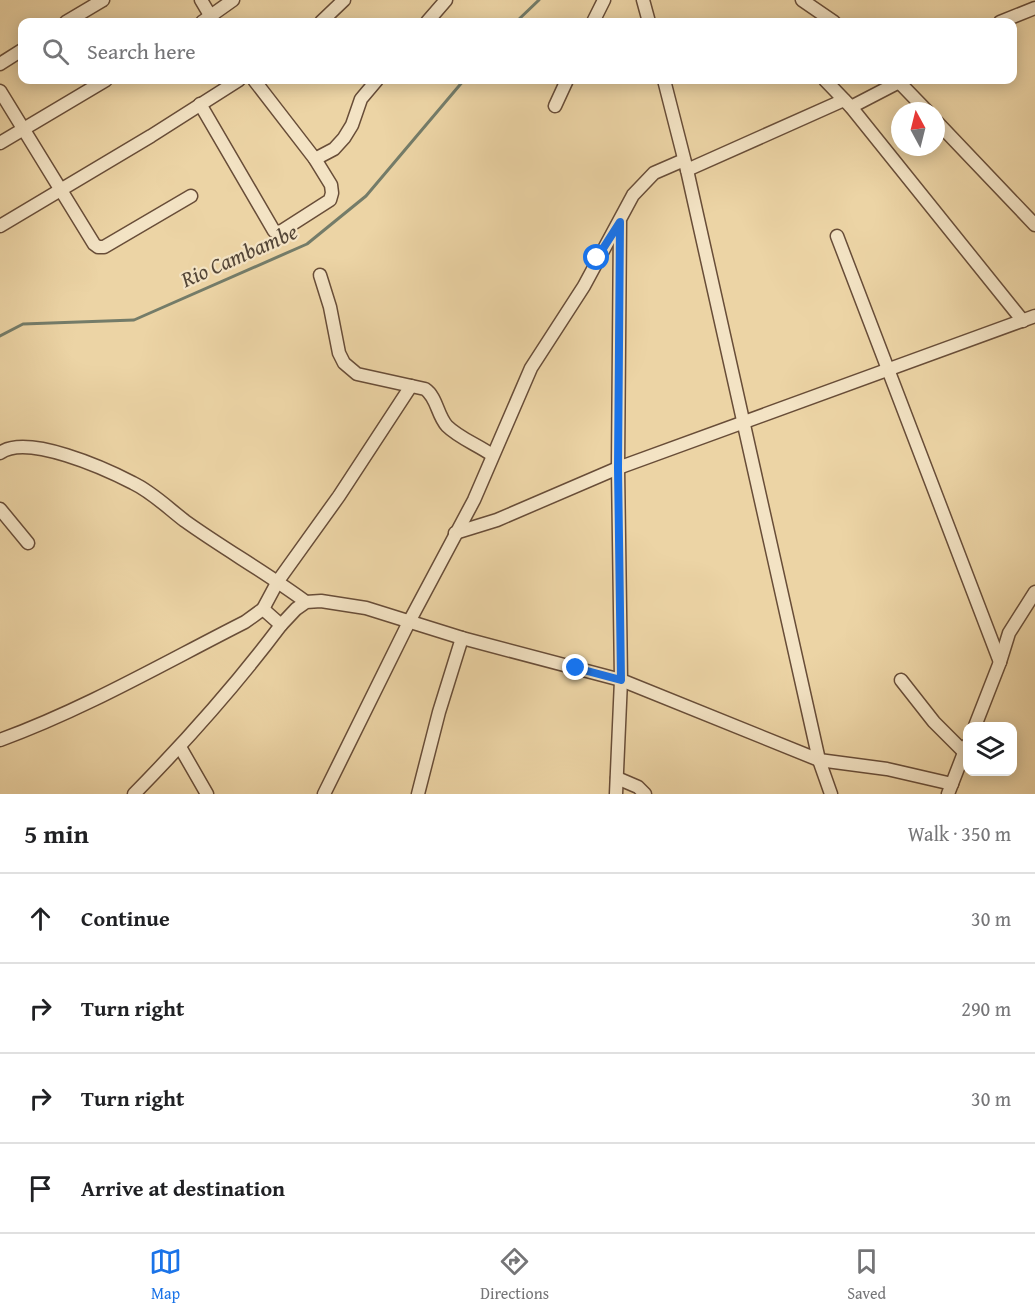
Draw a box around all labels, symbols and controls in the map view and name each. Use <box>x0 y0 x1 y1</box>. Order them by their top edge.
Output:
search box <box>18 18 1017 84</box>
icon: search <box>39 35 72 68</box>
text: Search here <box>87 35 196 67</box>
north arrow <box>891 102 945 156</box>
water label: Rio Cambambe <box>175 215 303 295</box>
route start <box>583 244 609 270</box>
route end <box>562 654 588 680</box>
map controls <box>963 722 1017 776</box>
button: layers <box>963 722 1017 776</box>
text: 5 min <box>24 814 89 853</box>
text: Walk · 350 m <box>908 819 1011 848</box>
icon: ahead <box>24 902 57 935</box>
text: Continue <box>81 902 170 934</box>
text: 30 m <box>971 904 1011 933</box>
icon: right <box>24 992 57 1025</box>
text: Turn right <box>81 992 184 1024</box>
text: 290 m <box>961 994 1011 1023</box>
icon: right <box>24 1082 57 1115</box>
text: Turn right <box>81 1082 184 1114</box>
text: 30 m <box>971 1084 1011 1113</box>
icon: arrive <box>24 1172 57 1205</box>
text: Arrive at destination <box>81 1172 285 1204</box>
tab: Map <box>149 1245 182 1305</box>
tab: Directions <box>480 1245 549 1305</box>
tab: Saved <box>847 1245 886 1305</box>

